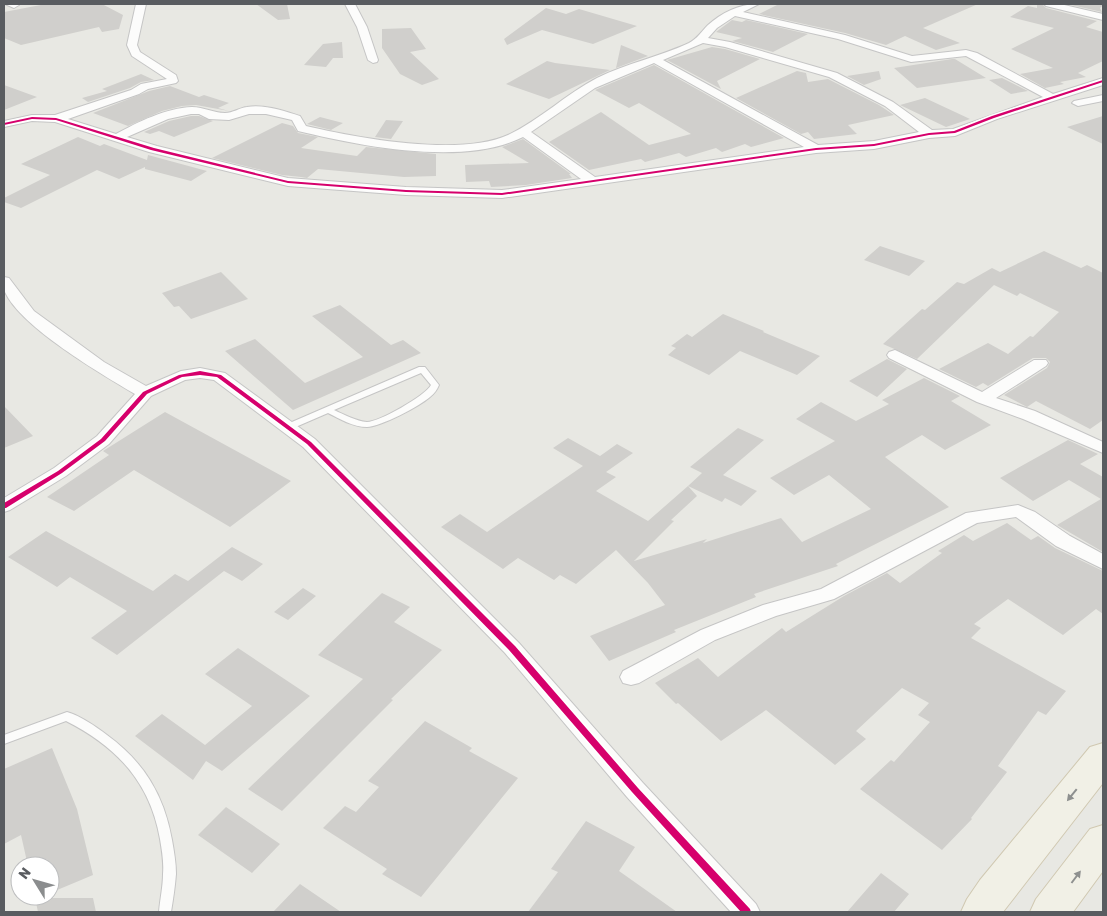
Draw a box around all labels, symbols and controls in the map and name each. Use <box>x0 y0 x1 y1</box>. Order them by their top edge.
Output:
one-way arrow <box>1067 788 1078 801</box>
north arrow <box>10 856 60 906</box>
text: N <box>15 864 35 883</box>
one-way arrow <box>1071 871 1082 884</box>

